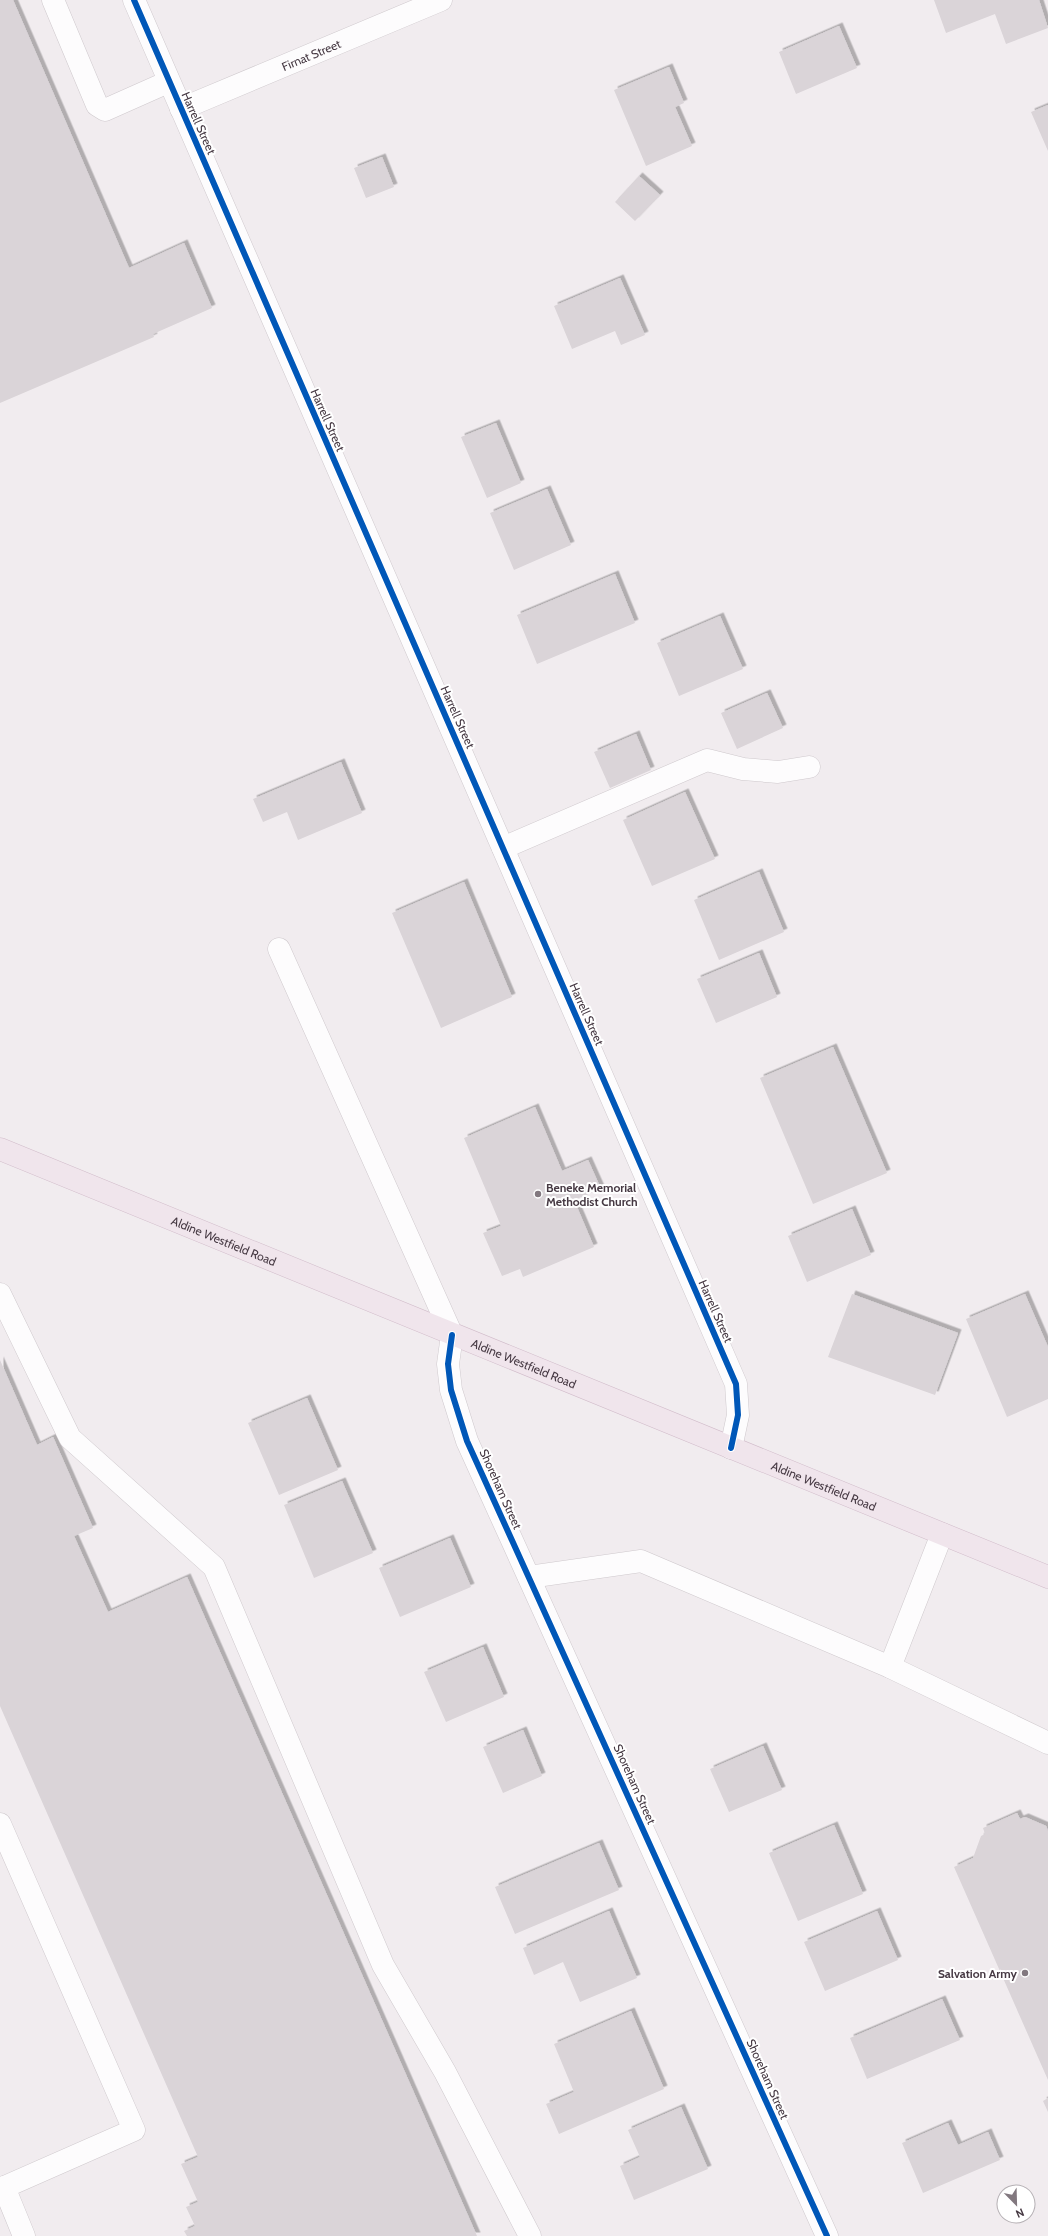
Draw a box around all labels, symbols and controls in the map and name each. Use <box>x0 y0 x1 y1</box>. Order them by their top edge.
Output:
street label: Firnat Street <box>279 35 343 73</box>
street label: Harrell Street <box>179 89 219 157</box>
street label: Harrell Street <box>308 386 348 454</box>
street label: Harrell Street <box>438 683 478 751</box>
street label: Harrell Street <box>567 980 607 1048</box>
place label: Beneke Memorial Methodist Church <box>546 1180 638 1209</box>
marker: Beneke Memorial Methodist Church <box>533 1189 543 1199</box>
street label: Aldine Westfield Road <box>169 1212 279 1269</box>
street label: Harrell Street <box>696 1277 736 1345</box>
street label: Aldine Westfield Road <box>469 1335 579 1391</box>
street label: Shoreham Street <box>477 1447 525 1531</box>
street label: Aldine Westfield Road <box>769 1457 879 1514</box>
street label: Shoreham Street <box>611 1742 659 1826</box>
place label: Salvation Army <box>938 1966 1018 1981</box>
marker: Salvation Army <box>1020 1968 1030 1978</box>
street label: Shoreham Street <box>744 2037 792 2121</box>
north arrow <box>996 2184 1036 2224</box>
text: N <box>1014 2205 1026 2221</box>

